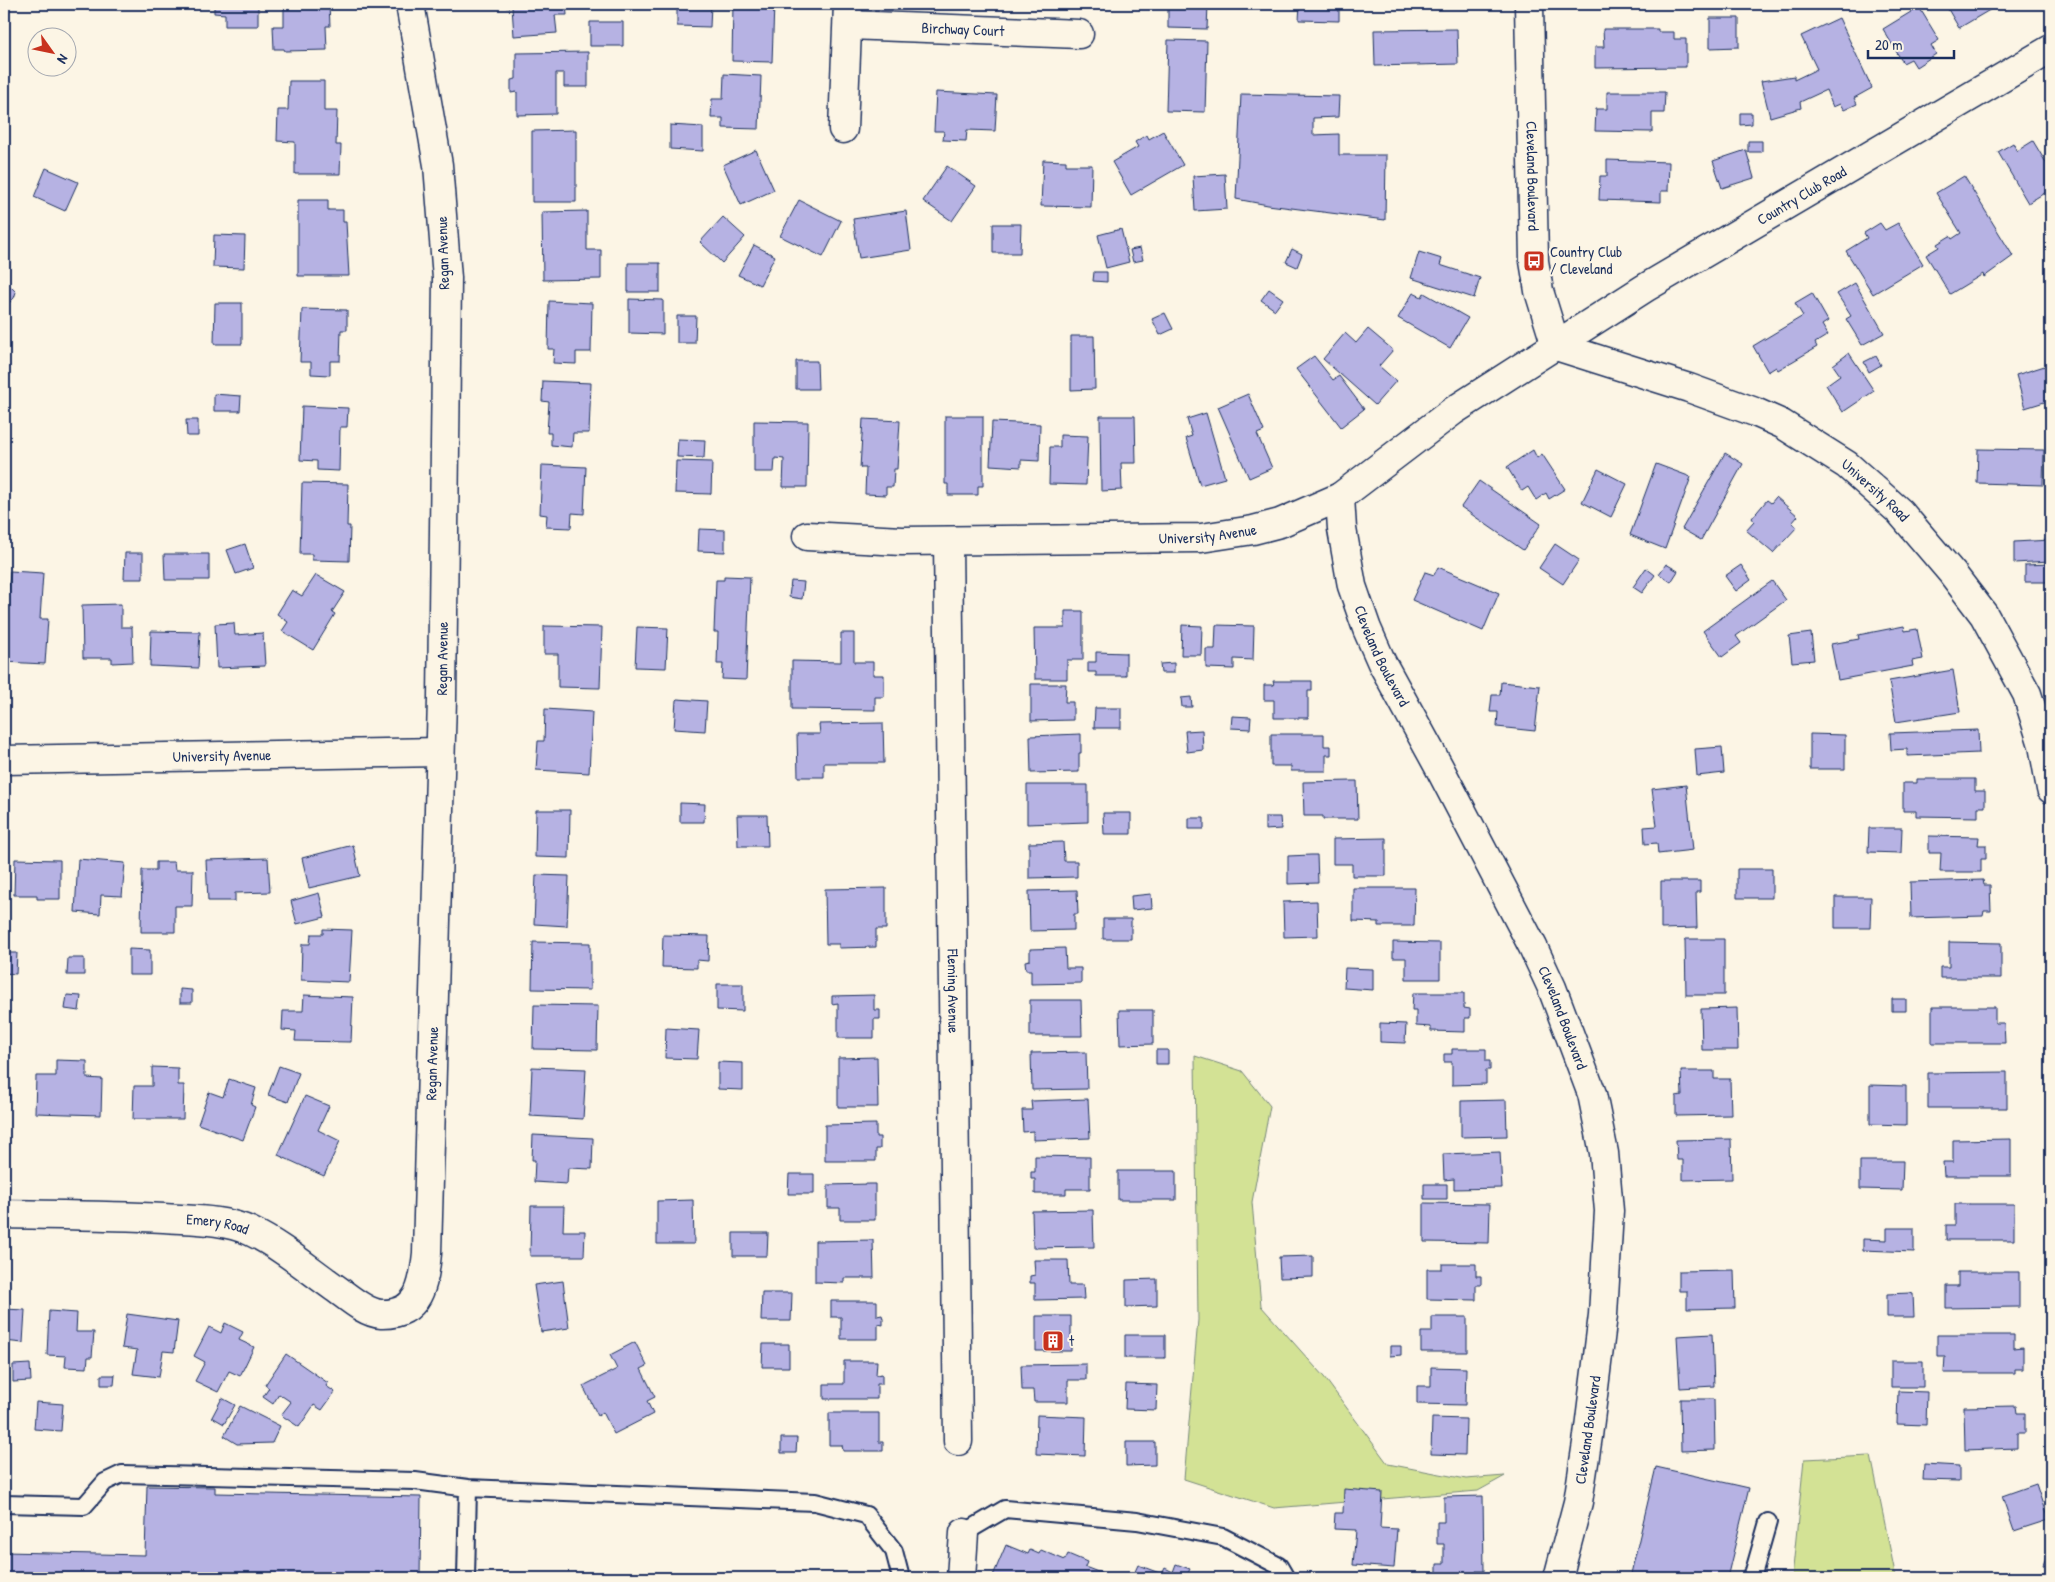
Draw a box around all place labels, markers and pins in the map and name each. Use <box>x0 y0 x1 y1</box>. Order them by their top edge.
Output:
place label: Country Club / Cleveland <box>1550 241 1622 279</box>
bus stop icon: Country Club / Cleveland <box>1522 249 1546 273</box>
building icon: t <box>1041 1329 1065 1353</box>
place label: t <box>1069 1330 1075 1351</box>

